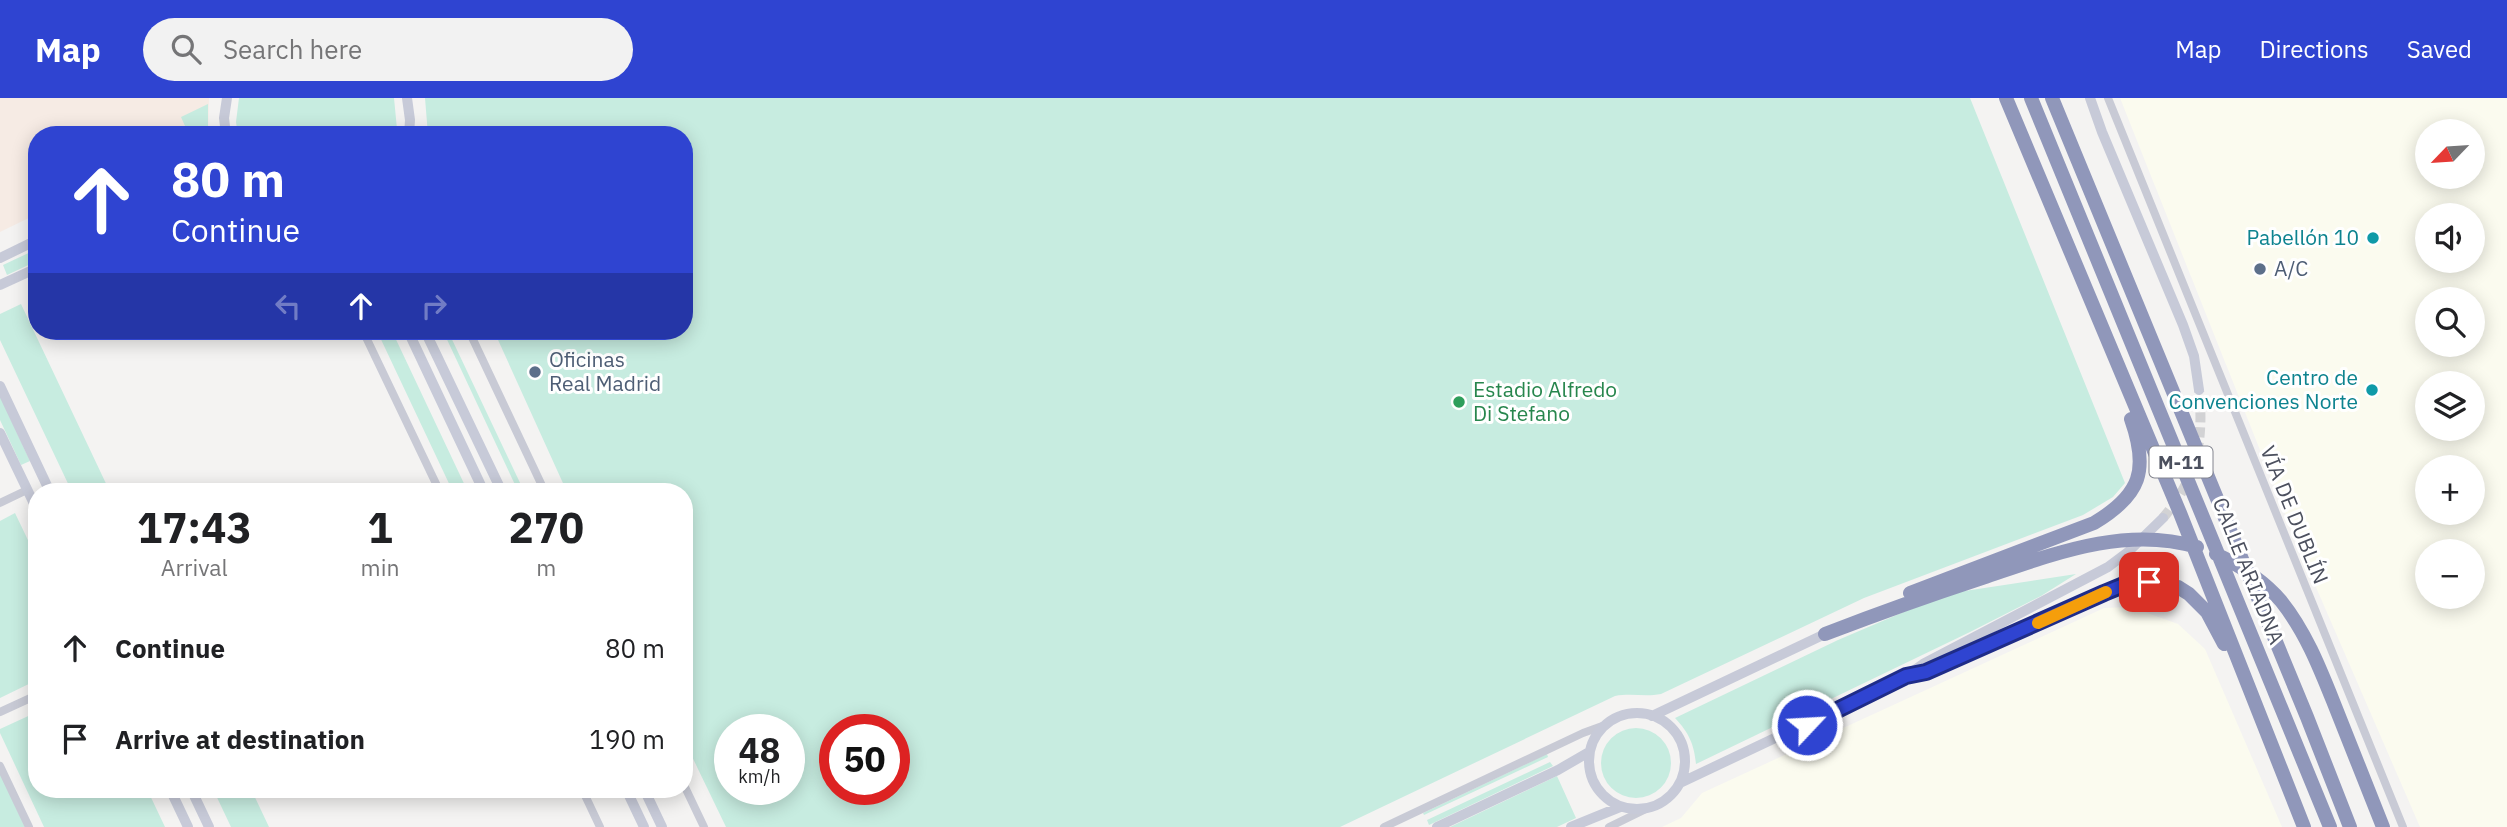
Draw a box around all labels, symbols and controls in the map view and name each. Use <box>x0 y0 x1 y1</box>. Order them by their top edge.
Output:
search box <box>143 18 633 81</box>
text: Map <box>35 28 101 71</box>
icon: search <box>167 30 205 68</box>
text: Search here <box>223 32 362 66</box>
text: Map <box>2175 33 2221 65</box>
text: Directions <box>2259 33 2369 65</box>
text: Saved <box>2407 33 2472 65</box>
north arrow <box>2415 119 2485 189</box>
map controls <box>2415 119 2485 609</box>
text: 80 m <box>171 147 285 210</box>
icon: ahead <box>56 154 147 245</box>
button: sound <box>2415 203 2485 273</box>
text: Continue <box>171 209 300 251</box>
place label: Pabellón 10 <box>2246 223 2359 251</box>
marker: Pabellón 10 <box>2365 230 2381 246</box>
place label: A/C <box>2274 254 2308 282</box>
marker: A/C <box>2252 261 2268 277</box>
icon: left <box>269 287 307 325</box>
icon: ahead <box>342 287 380 325</box>
icon: right <box>415 287 453 325</box>
button: search <box>2415 287 2485 357</box>
place label: Oficinas Real Madrid <box>549 345 661 397</box>
place label: Centro de Convenciones Norte <box>2168 363 2358 415</box>
marker: Oficinas Real Madrid <box>527 364 543 380</box>
button: layers <box>2415 371 2485 441</box>
place label: Estadio Alfredo Di Stefano <box>1473 375 1617 427</box>
marker: Centro de Convenciones Norte <box>2364 382 2380 398</box>
marker: Estadio Alfredo Di Stefano <box>1451 394 1467 410</box>
street label: VÍA DE DUBLÍN <box>2254 441 2335 588</box>
road number: M-11 <box>2150 446 2212 478</box>
button: + <box>2415 455 2485 525</box>
street label: CALLE ARIADNA <box>2207 493 2291 648</box>
text: 17:43 <box>137 500 252 555</box>
text: 1 <box>367 500 393 555</box>
text: 270 <box>508 500 584 555</box>
button: − <box>2415 539 2485 609</box>
text: Arrival <box>161 552 228 582</box>
text: min <box>361 552 399 582</box>
text: m <box>536 552 556 582</box>
pin <box>2119 552 2179 612</box>
icon: arrive <box>2130 563 2168 601</box>
icon: ahead <box>56 629 94 667</box>
text: Continue <box>115 631 225 665</box>
text: 80 m <box>605 631 665 665</box>
position arrow <box>1770 688 1844 762</box>
speed limit sign: 50 <box>819 714 910 805</box>
icon: arrive <box>56 720 94 758</box>
text: Arrive at destination <box>115 722 365 756</box>
text: 190 m <box>589 722 665 756</box>
text: 48 <box>738 727 781 773</box>
text: km/h <box>738 765 781 788</box>

